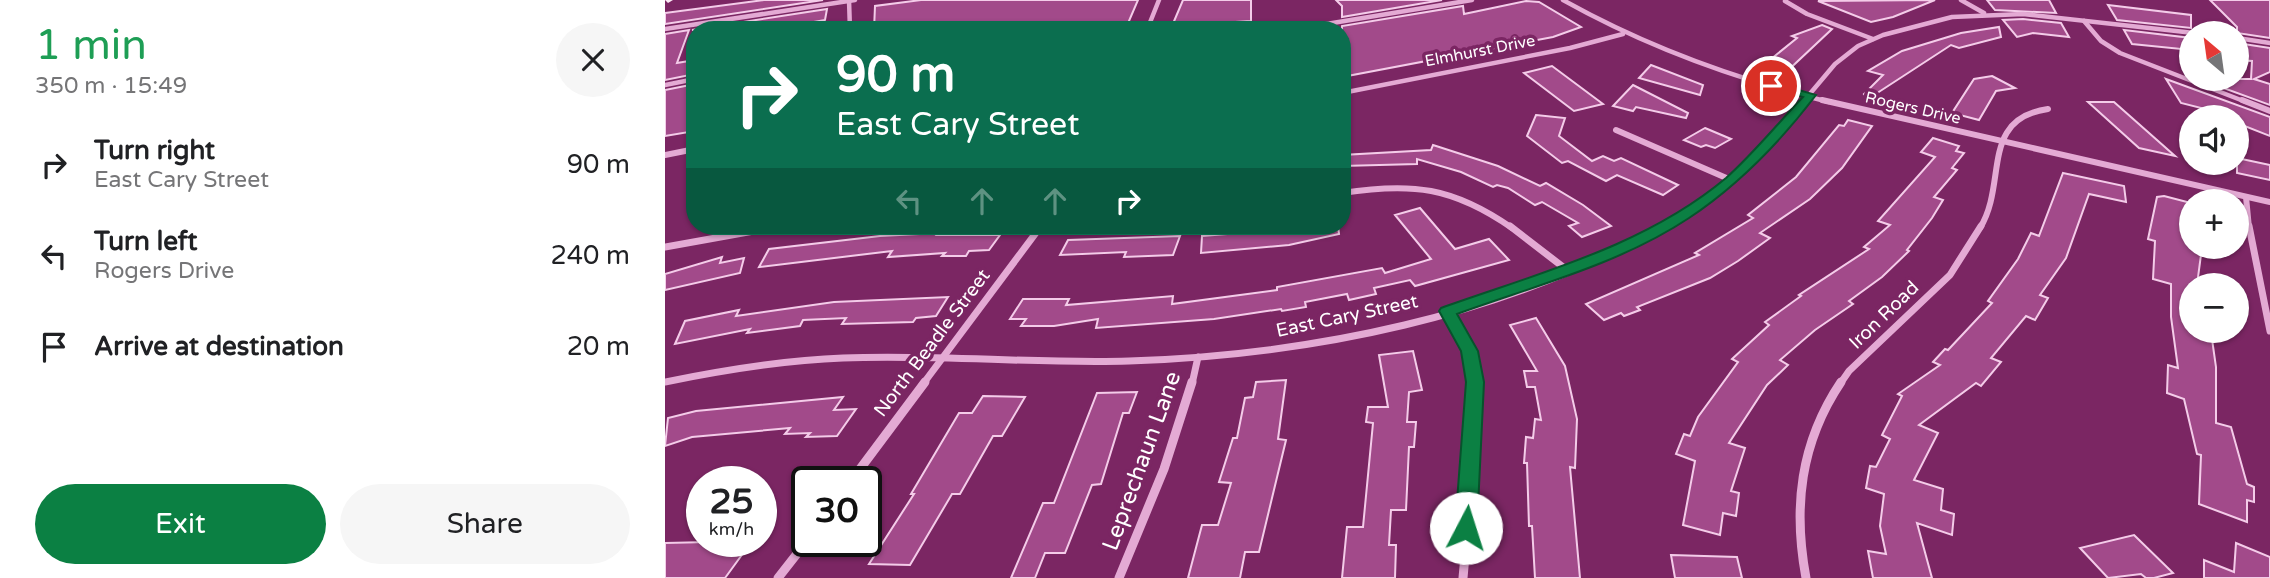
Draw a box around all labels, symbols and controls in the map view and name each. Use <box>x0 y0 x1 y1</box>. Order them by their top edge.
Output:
text: 1 min <box>35 20 147 71</box>
north arrow <box>2179 21 2249 91</box>
map controls <box>2179 21 2249 343</box>
button: close <box>556 23 630 97</box>
street label: Elmhurst Drive <box>1423 31 1537 71</box>
text: 90 m <box>836 46 955 105</box>
icon: right <box>721 49 812 140</box>
pin <box>1741 56 1801 116</box>
icon: arrive <box>1752 67 1790 105</box>
text: 350 m · 15:49 <box>35 72 187 100</box>
street label: Rogers Drive <box>1863 87 1963 129</box>
button: sound <box>2179 105 2249 175</box>
text: East Cary Street <box>836 106 1079 144</box>
text: Turn right <box>94 135 215 166</box>
icon: right <box>35 146 73 184</box>
text: 90 m <box>567 149 630 180</box>
text: East Cary Street <box>94 166 269 194</box>
icon: left <box>890 182 928 220</box>
icon: ahead <box>963 182 1001 220</box>
icon: ahead <box>1036 182 1074 220</box>
icon: right <box>1109 182 1147 220</box>
button: + <box>2179 189 2249 259</box>
text: Turn left <box>94 226 197 257</box>
icon: left <box>35 237 73 275</box>
text: 240 m <box>550 240 630 271</box>
text: Rogers Drive <box>94 257 234 285</box>
street label: North Beadle Street <box>869 265 995 421</box>
button: − <box>2179 273 2249 343</box>
street label: Iron Road <box>1845 277 1923 353</box>
street label: East Cary Street <box>1274 290 1420 342</box>
icon: arrive <box>35 328 73 366</box>
text: Arrive at destination <box>94 331 344 362</box>
text: 20 m <box>567 331 630 362</box>
street label: Leprechaun Lane <box>1097 368 1187 554</box>
speed limit sign: 30 <box>791 466 882 557</box>
text: 25 <box>710 481 753 523</box>
button: Exit <box>35 484 326 564</box>
button: Share <box>340 484 630 564</box>
position arrow <box>1429 491 1503 565</box>
text: km/h <box>709 518 754 540</box>

